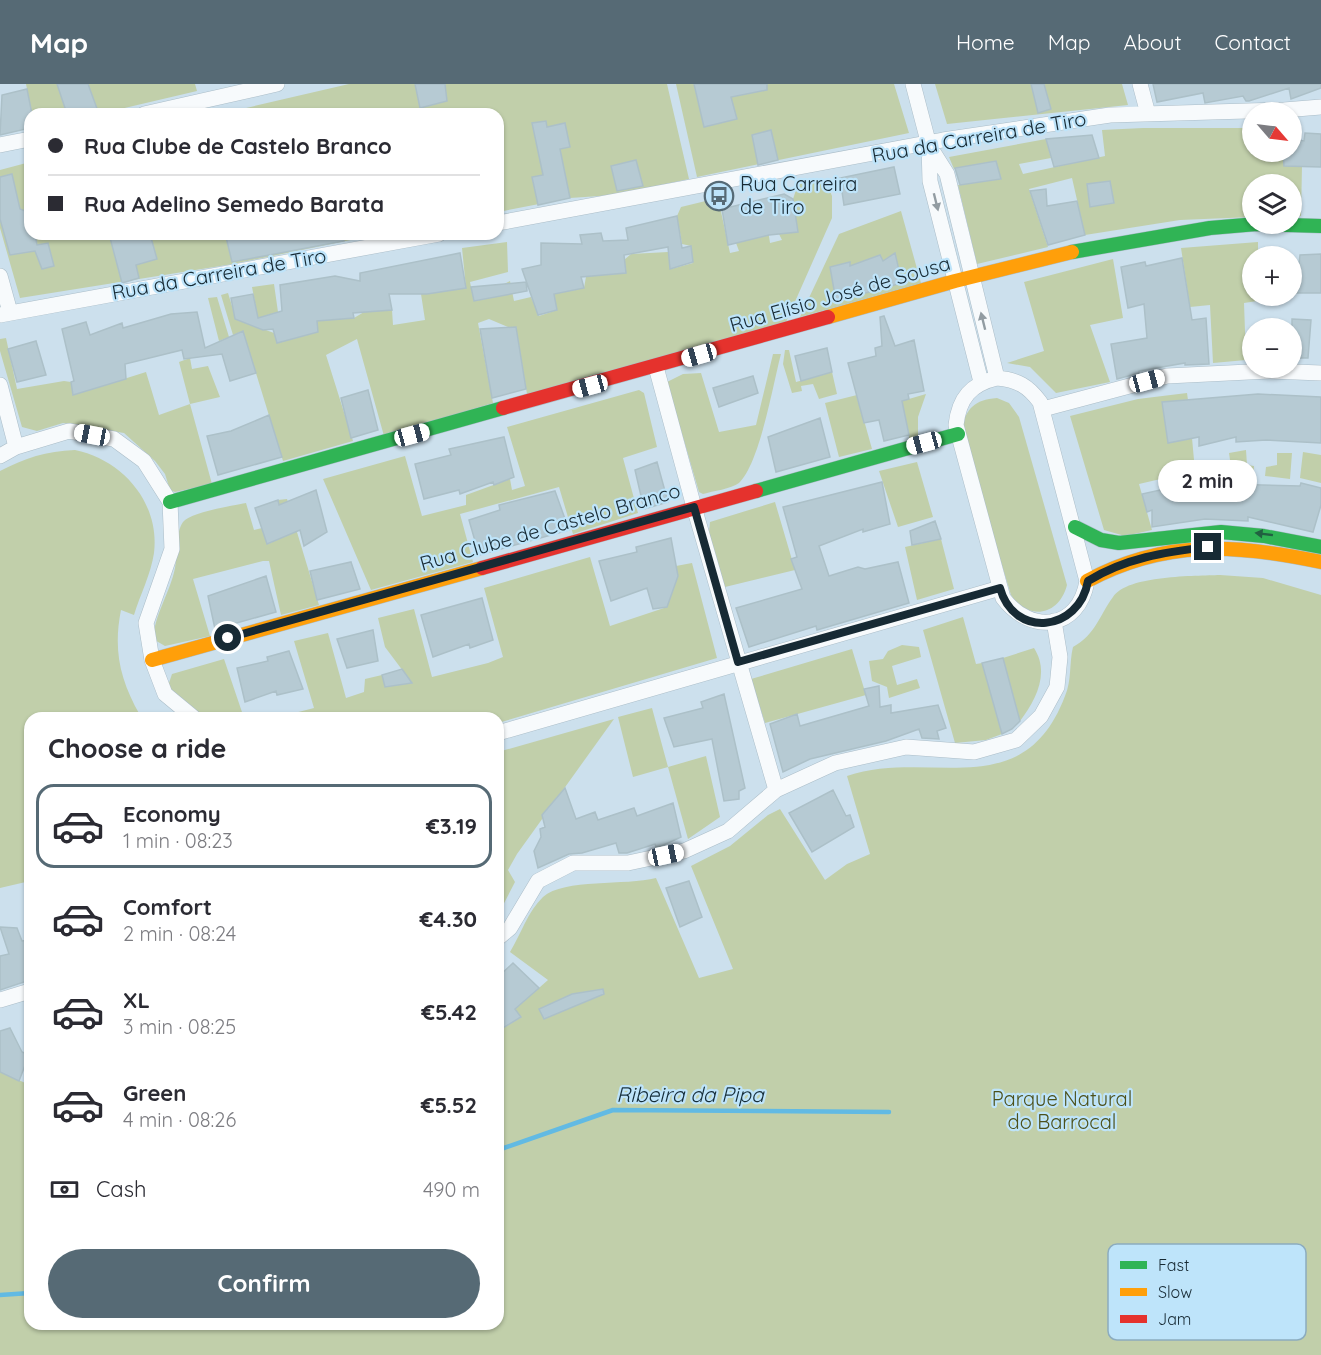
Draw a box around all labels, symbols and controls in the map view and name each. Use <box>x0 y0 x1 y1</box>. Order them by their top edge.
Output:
text: Map <box>30 25 88 60</box>
text: Home <box>956 29 1015 55</box>
text: Map <box>1048 29 1091 55</box>
text: About <box>1124 29 1182 55</box>
text: Contact <box>1215 29 1291 55</box>
north arrow <box>1242 102 1302 162</box>
map controls <box>1242 102 1302 378</box>
street label: Rua da Carreira de Tiro <box>870 105 1088 168</box>
text: Rua Clube de Castelo Branco <box>84 132 392 160</box>
place label: Rua Carreira de Tiro <box>740 171 857 219</box>
button: layers <box>1242 174 1302 234</box>
bus stop icon: Rua Carreira de Tiro <box>703 180 735 212</box>
text: Rua Adelino Semedo Barata <box>84 190 384 218</box>
one-way arrow <box>931 193 941 212</box>
street label: Rua da Carreira de Tiro <box>110 242 328 305</box>
button: + <box>1242 246 1302 306</box>
street label: Rua Elísio José de Sousa <box>727 250 953 337</box>
one-way arrow <box>978 312 988 330</box>
button: − <box>1242 318 1302 378</box>
car <box>679 341 719 369</box>
car <box>1127 368 1167 394</box>
car <box>570 373 610 399</box>
car <box>392 422 432 448</box>
car <box>73 423 111 447</box>
car <box>904 430 944 456</box>
callout: 2 min <box>1158 460 1258 502</box>
text: 2 min <box>1181 468 1234 493</box>
street label: Rua Clube de Castelo Branco <box>417 477 683 576</box>
one-way arrow <box>1254 530 1273 539</box>
route end <box>1194 533 1221 560</box>
route start <box>214 624 241 651</box>
text: Choose a ride <box>48 731 226 765</box>
icon: car <box>51 799 105 853</box>
text: Economy <box>123 800 221 828</box>
text: €3.19 <box>426 812 477 840</box>
text: 1 min · 08:23 <box>123 828 233 853</box>
car <box>647 842 685 868</box>
icon: car <box>51 892 105 946</box>
text: Comfort <box>123 893 212 921</box>
text: €4.30 <box>419 905 477 933</box>
text: 2 min · 08:24 <box>123 921 236 946</box>
icon: car <box>51 985 105 1039</box>
text: XL <box>123 986 150 1014</box>
text: €5.42 <box>421 998 477 1026</box>
text: 3 min · 08:25 <box>123 1014 236 1039</box>
icon: car <box>51 1078 105 1132</box>
text: Green <box>123 1079 186 1107</box>
water label: Ribeira da Pipa <box>616 1081 765 1107</box>
park label: Parque Natural do Barrocal <box>992 1086 1132 1134</box>
text: €5.52 <box>421 1091 477 1119</box>
text: 4 min · 08:26 <box>123 1107 236 1132</box>
icon: cash <box>48 1173 81 1206</box>
text: Cash <box>96 1175 147 1203</box>
text: 490 m <box>423 1177 480 1202</box>
legend <box>1108 1244 1306 1340</box>
button: Confirm <box>48 1249 480 1318</box>
text: Fast <box>1158 1255 1189 1275</box>
text: Slow <box>1158 1282 1192 1302</box>
text: Jam <box>1158 1309 1191 1329</box>

